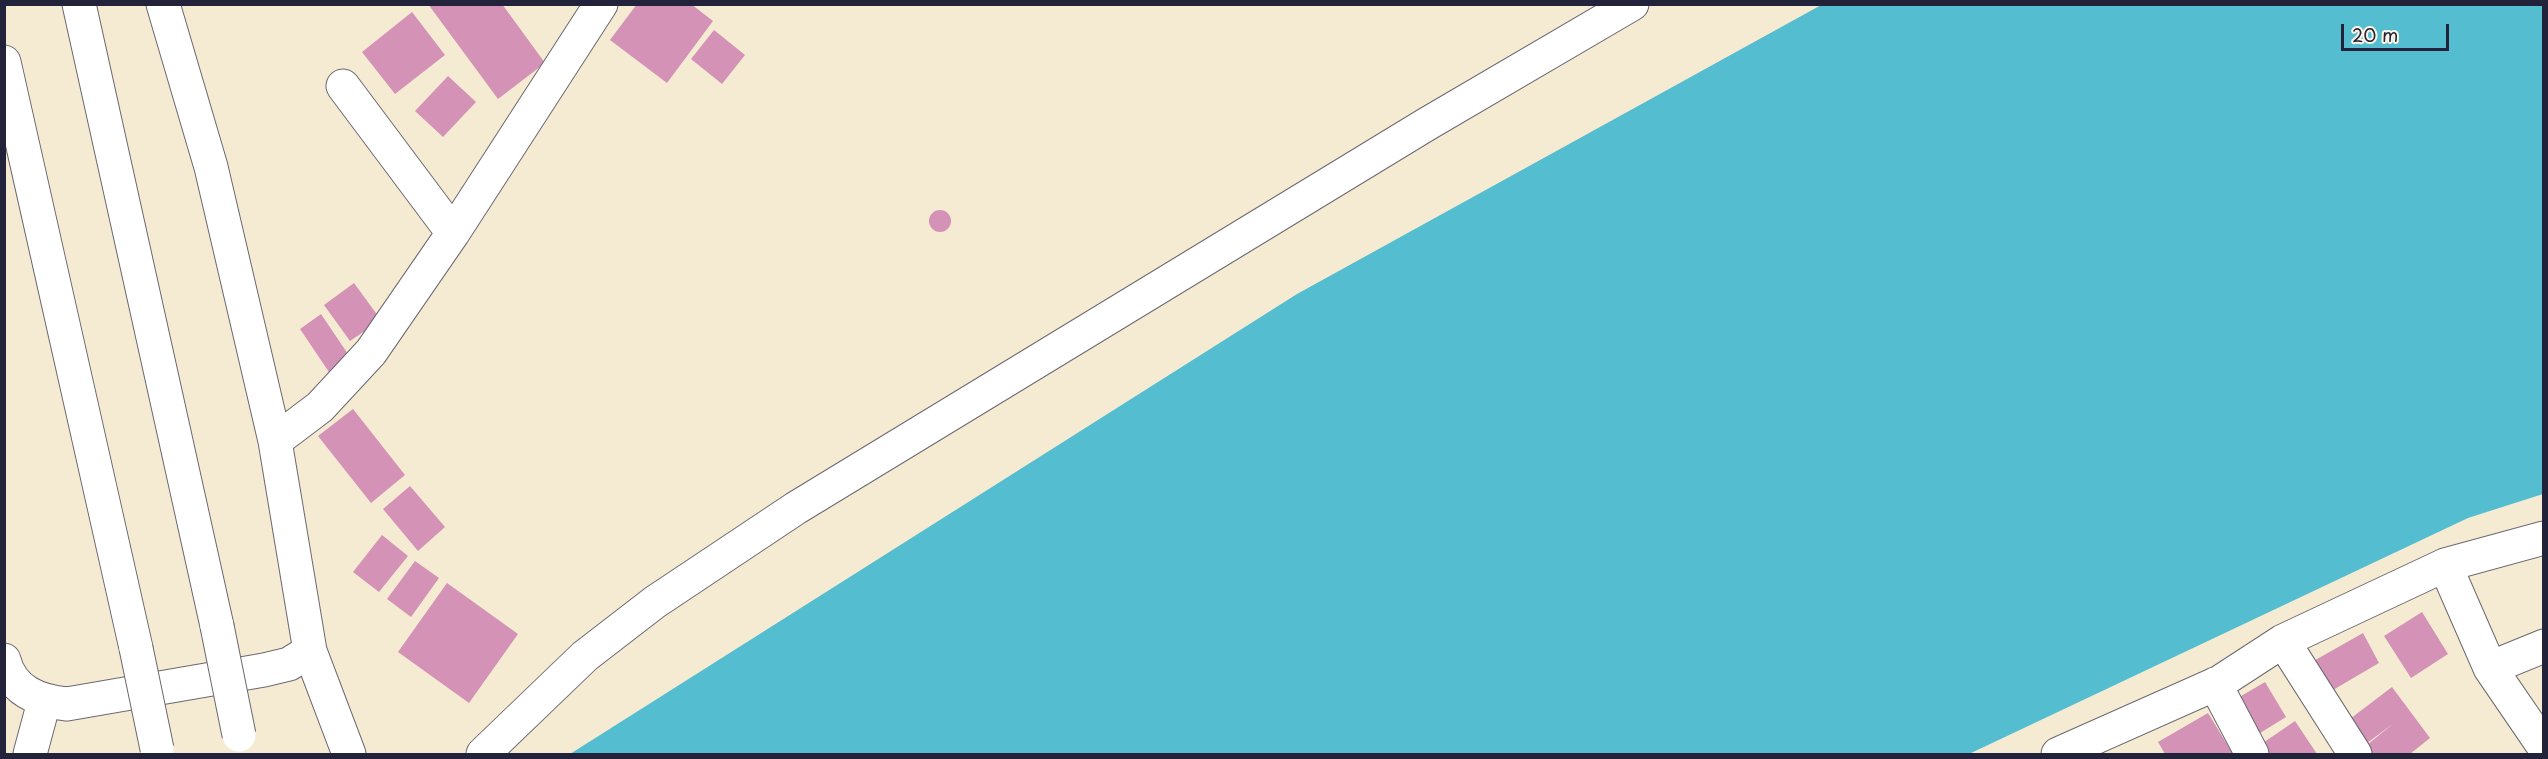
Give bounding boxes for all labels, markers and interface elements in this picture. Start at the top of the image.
scale bar [2344,12,2452,50]
text: 20 m [2352,21,2398,48]

